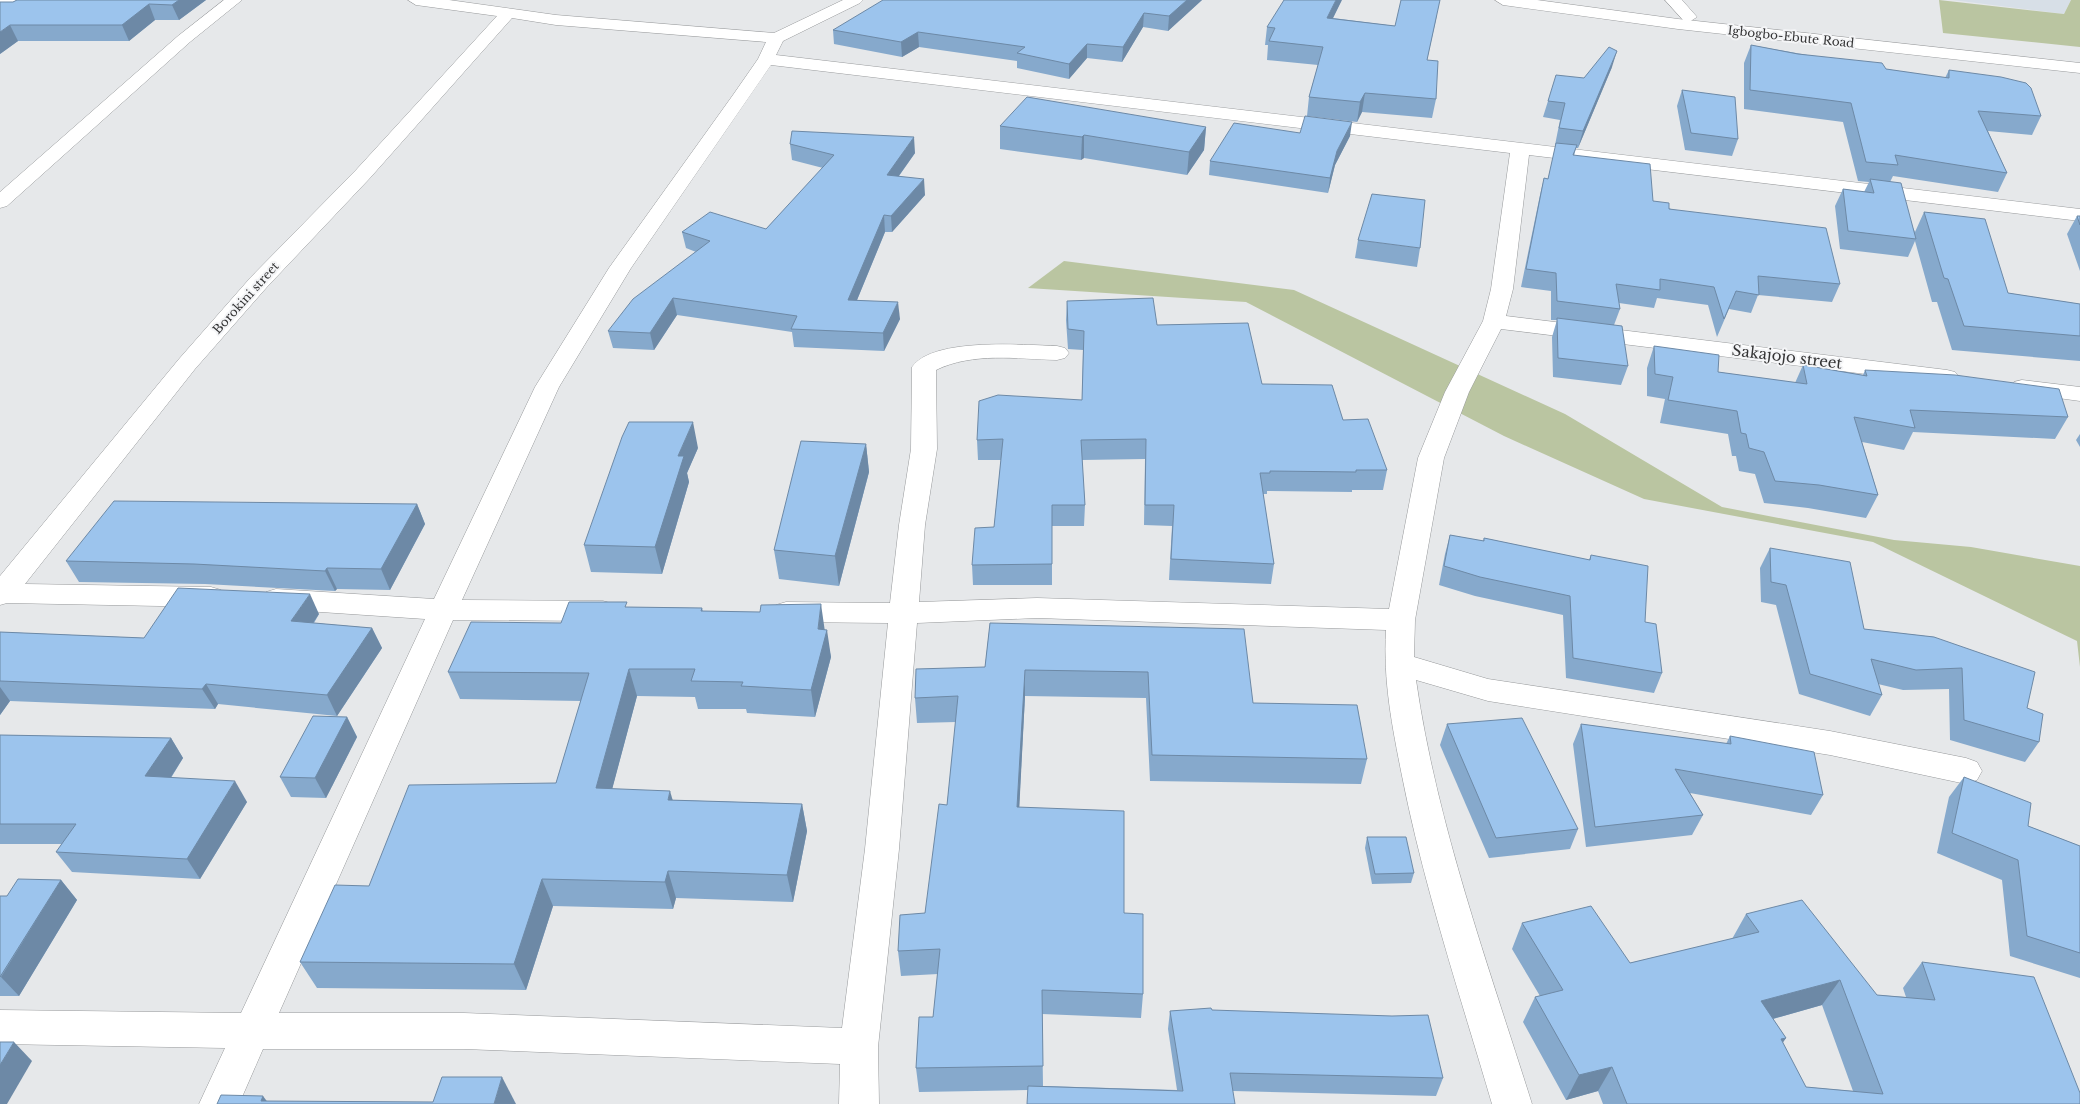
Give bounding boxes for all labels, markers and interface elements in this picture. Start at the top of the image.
street label: Igbogbo-Ebute Road [1727,22,1855,51]
street label: Borokini street [209,258,282,337]
street label: Sakajojo street [1731,340,1844,373]

